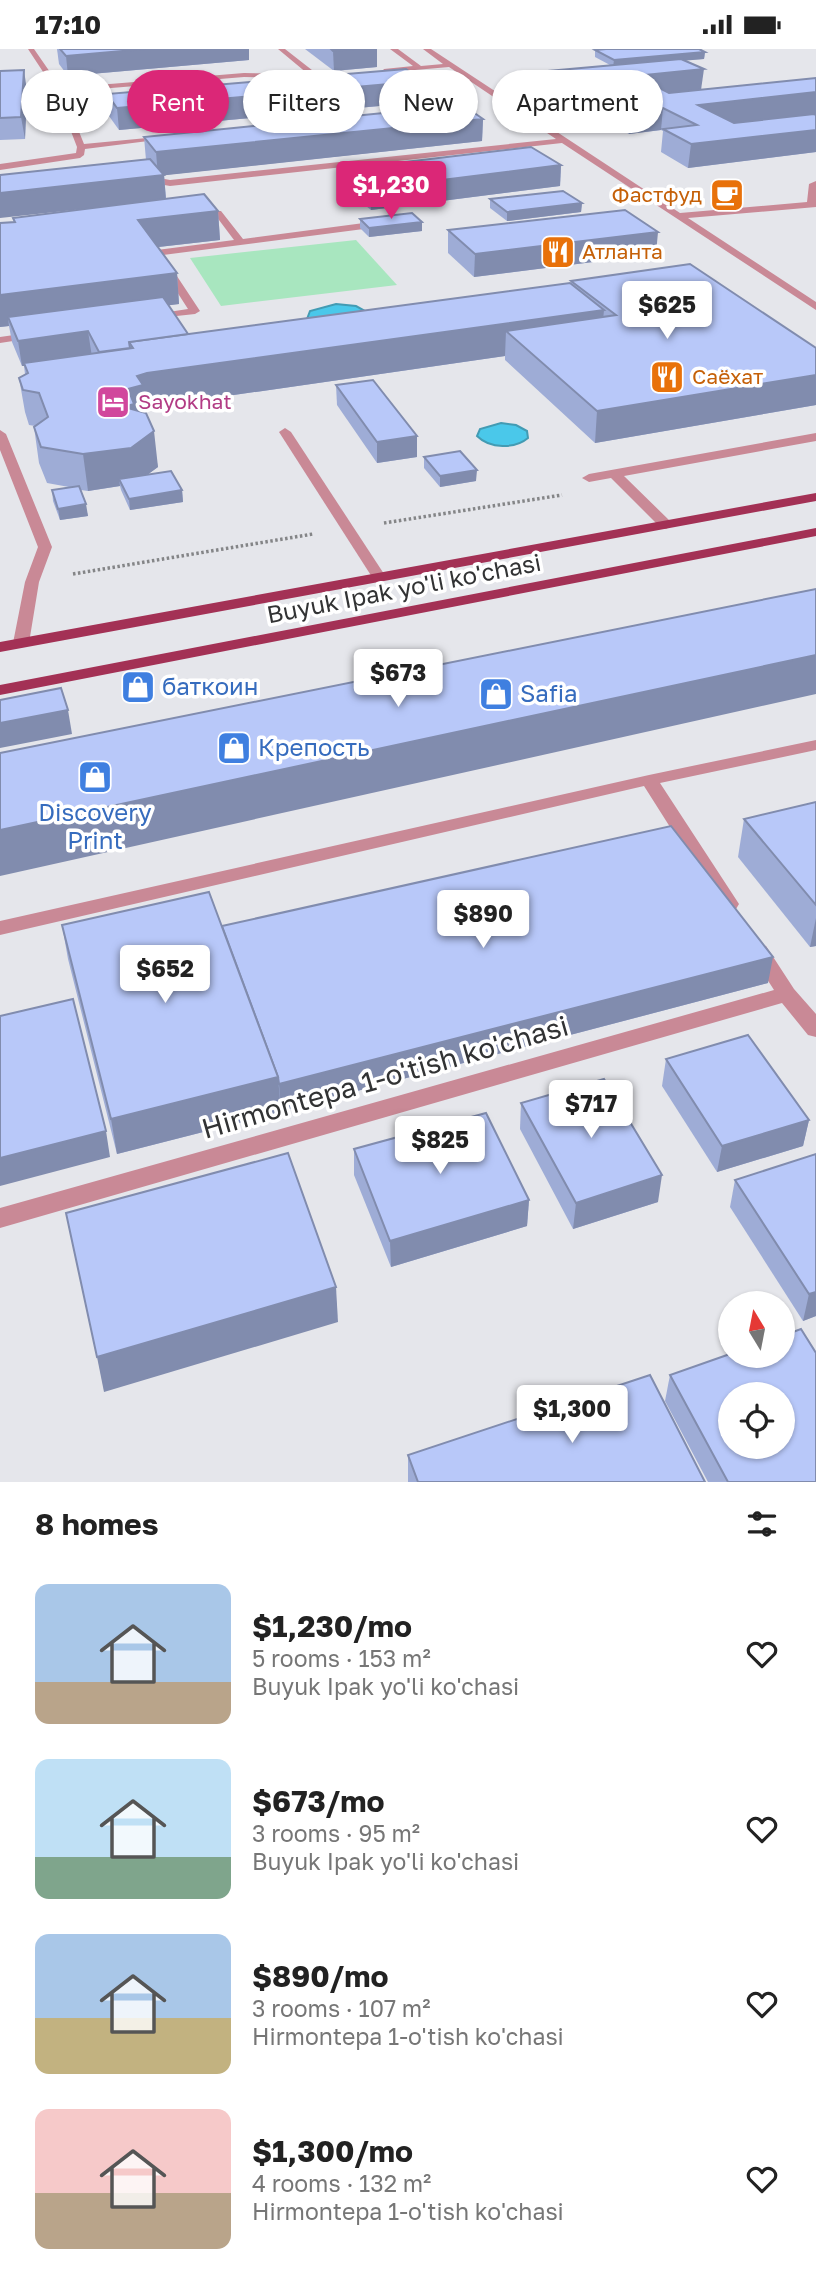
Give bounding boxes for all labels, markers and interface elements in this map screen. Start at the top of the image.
text: 17:10 [35,9,101,40]
chip: Buy [21,70,113,133]
chip: Rent [127,70,229,133]
chip: Filters [243,70,365,133]
chip: New [379,70,478,133]
chip: Apartment [492,70,663,133]
pin: $1,230 [334,162,448,221]
text: $1,230 [352,170,430,198]
cafe icon: Фастфуд [708,176,746,214]
place label: Фастфуд [612,181,702,207]
restaurant icon: Атланта [539,233,577,271]
place label: Атланта [582,238,663,264]
pin: $625 [626,281,708,341]
text: $625 [638,290,696,318]
restaurant icon: Саёхат [648,358,686,396]
place label: Саёхат [692,363,763,389]
hotel icon: Sayokhat [94,383,132,421]
place label: Sayokhat [138,388,232,414]
street label: Buyuk Ipak yo'li ko'chasi [264,547,543,628]
pin: $673 [357,649,439,709]
text: $673 [370,658,426,686]
shop icon: баткоин [119,668,157,706]
place label: баткоин [162,671,258,700]
shop icon: Safia [477,675,515,713]
place label: Safia [520,678,578,707]
shop icon: Крепость [215,729,253,767]
place label: Крепость [258,732,370,761]
shop icon: Discovery Print [76,758,114,796]
place label: Discovery Print [38,797,152,854]
pin: $890 [442,891,524,950]
text: $890 [453,899,513,927]
pin: $652 [124,946,206,1005]
text: $652 [136,954,194,982]
street label: Hirmontepa 1-o'tish ko'chasi [198,1008,572,1145]
pin: $717 [550,1081,632,1140]
text: $717 [565,1089,617,1117]
pin: $825 [399,1117,481,1176]
text: $825 [411,1125,469,1153]
north arrow [718,1291,794,1369]
map controls [718,1291,795,1459]
button: locate [718,1382,795,1459]
pin: $1,300 [515,1385,629,1445]
text: $1,300 [533,1394,611,1422]
icon: filters [743,1505,781,1543]
text: 8 homes [35,1506,159,1542]
text: $1,230/mo [252,1608,412,1644]
icon: home [91,1612,175,1696]
icon: heart [743,1635,781,1673]
text: 5 rooms · 153 m² [252,1644,431,1672]
text: Buyuk Ipak yo'li ko'chasi [252,1672,519,1700]
text: $673/mo [252,1783,384,1819]
icon: home [91,1787,175,1871]
icon: heart [743,1810,781,1848]
text: 3 rooms · 95 m² [252,1819,420,1847]
text: Buyuk Ipak yo'li ko'chasi [252,1847,519,1875]
text: $890/mo [252,1958,389,1994]
icon: home [91,1962,175,2046]
icon: heart [743,1985,781,2023]
text: 3 rooms · 107 m² [252,1994,430,2022]
text: Hirmontepa 1-o'tish ko'chasi [252,2022,564,2050]
text: $1,300/mo [252,2133,413,2169]
icon: home [91,2137,175,2221]
icon: heart [743,2160,781,2198]
text: 4 rooms · 132 m² [252,2169,431,2197]
text: Hirmontepa 1-o'tish ko'chasi [252,2197,564,2225]

